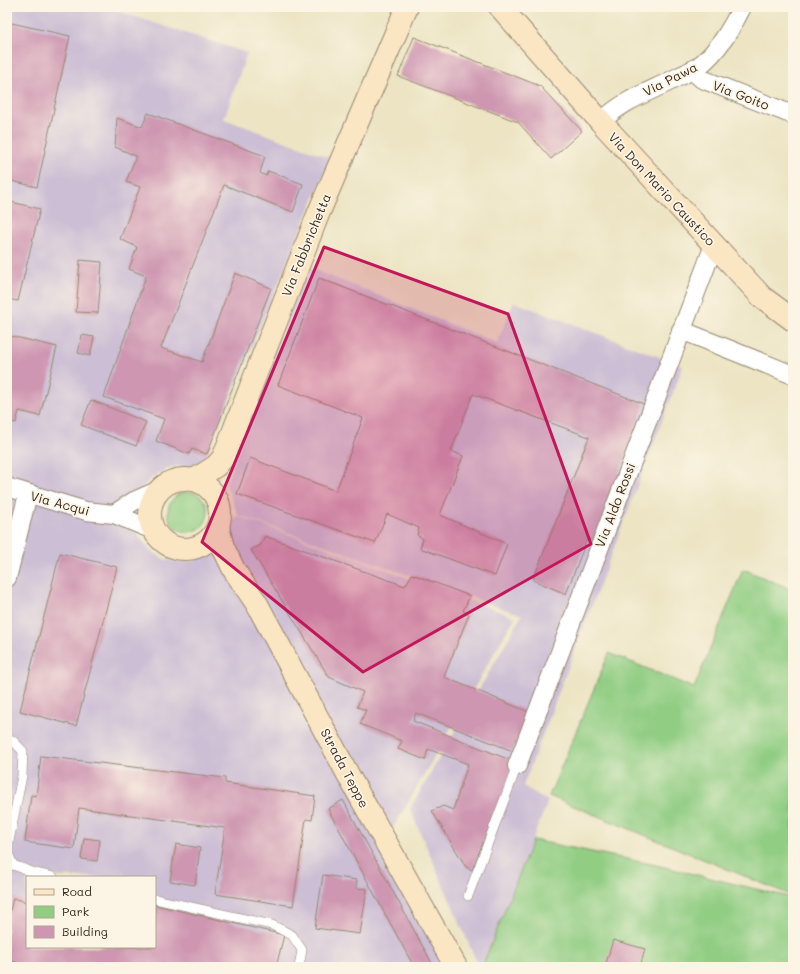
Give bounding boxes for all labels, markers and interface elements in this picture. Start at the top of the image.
street label: Via Pawa [640,58,700,99]
street label: Via Goito [710,76,772,113]
street label: Via Don Mario Caustico [605,128,720,249]
street label: Via Fabbrichetta [277,191,334,299]
street label: Via Aldo Rossi [591,460,639,550]
street label: Via Acqui [29,486,92,519]
street label: Strada Teppe [317,725,373,810]
legend [26,876,156,948]
text: Road [62,883,92,899]
text: Park [62,903,89,919]
text: Building [62,923,108,939]

